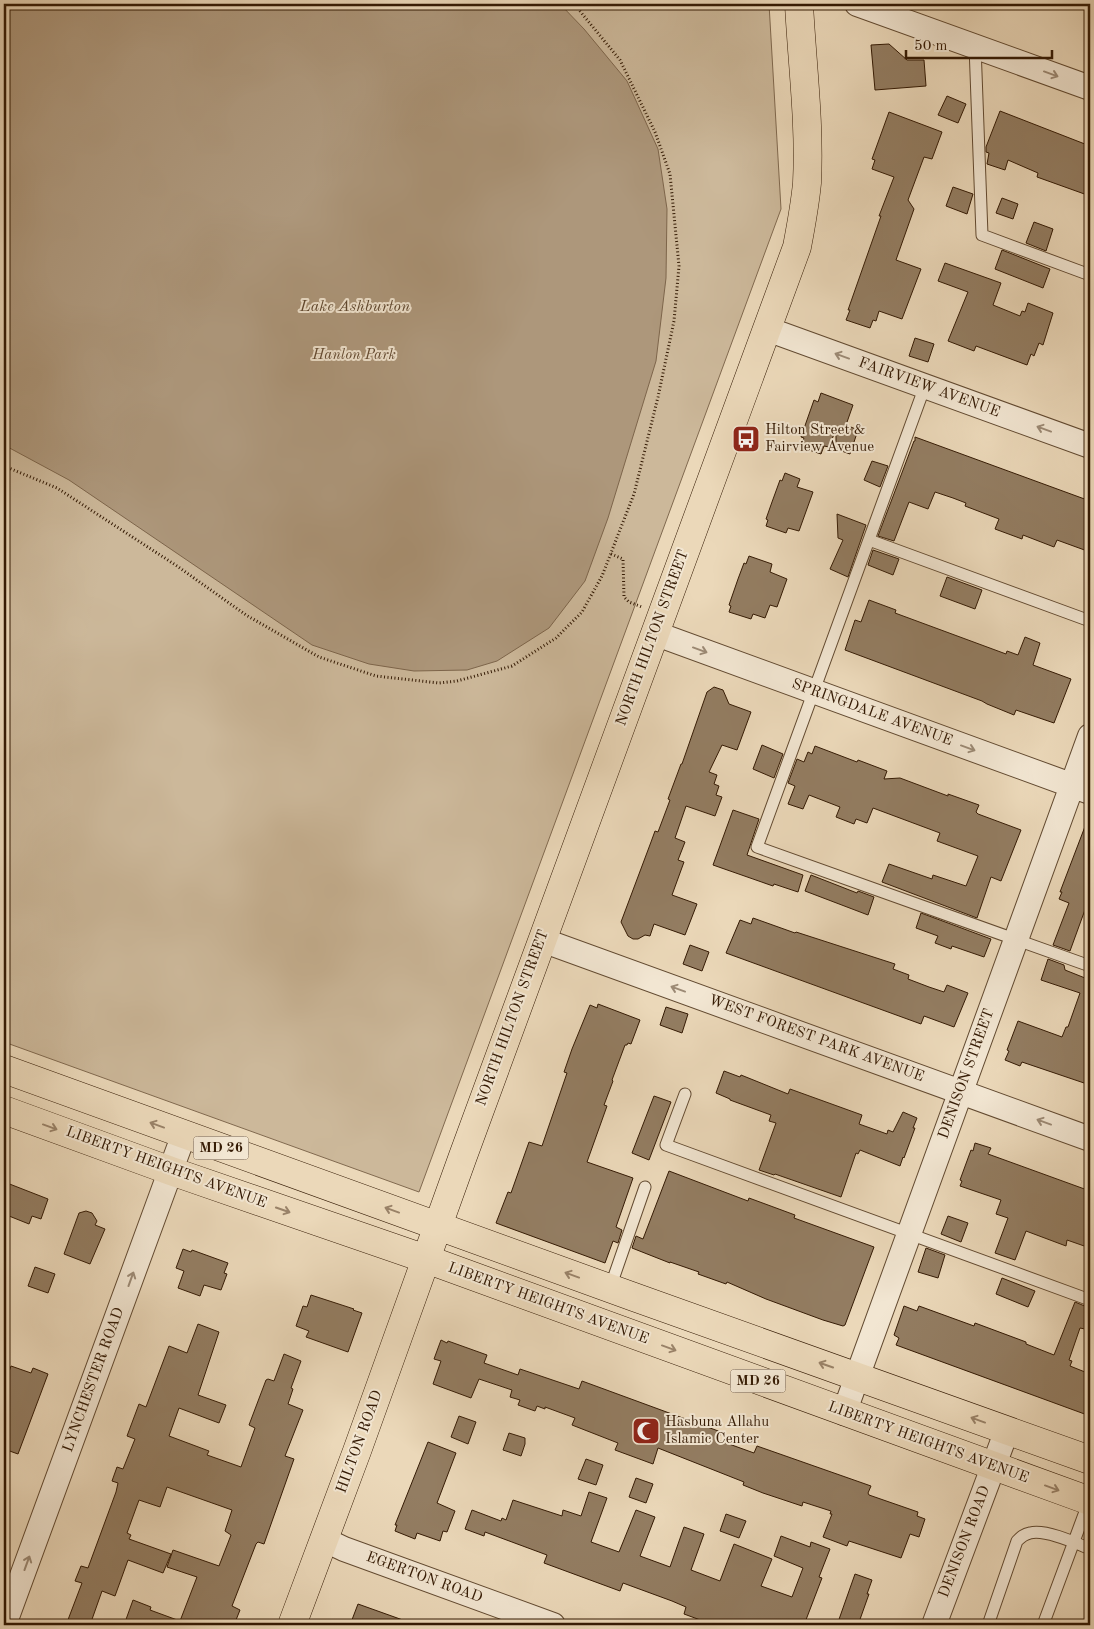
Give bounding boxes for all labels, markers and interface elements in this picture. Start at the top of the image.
scale bar [906,28,1053,60]
text: 50 m [914,39,948,54]
one-way arrow [1043,70,1058,79]
water label: Lake Ashburton [299,299,410,315]
park label: Hanlon Park [311,348,396,363]
one-way arrow [835,351,851,360]
street label: FAIRVIEW AVENUE [856,355,1002,421]
place label: Hilton Street & Fairview Avenue [765,423,874,455]
bus stop icon: Hilton Street & Fairview Avenue [731,424,761,454]
one-way arrow [1037,424,1053,434]
street label: NORTH HILTON STREET [614,548,692,728]
one-way arrow [692,646,707,655]
street label: SPRINGDALE AVENUE [790,677,954,749]
one-way arrow [960,744,975,753]
street label: NORTH HILTON STREET [474,928,552,1108]
one-way arrow [671,984,686,993]
street label: WEST FOREST PARK AVENUE [706,993,926,1085]
street label: DENISON STREET [936,1007,998,1141]
one-way arrow [1037,1117,1053,1126]
one-way arrow [150,1120,165,1129]
one-way arrow [41,1123,57,1132]
street label: LIBERTY HEIGHTS AVENUE [64,1125,268,1211]
road number: MD 26 [194,1136,248,1160]
one-way arrow [275,1205,291,1215]
one-way arrow [385,1205,400,1214]
street label: LIBERTY HEIGHTS AVENUE [446,1261,650,1347]
one-way arrow [565,1270,580,1279]
one-way arrow [127,1272,136,1287]
street label: LYNCHESTER ROAD [61,1306,127,1454]
one-way arrow [661,1344,676,1354]
one-way arrow [818,1360,834,1369]
road number: MD 26 [730,1370,786,1392]
street label: HILTON ROAD [334,1389,386,1495]
street label: LIBERTY HEIGHTS AVENUE [826,1400,1030,1486]
place label: Hasbuna Allahu Islamic Center [665,1415,769,1447]
one-way arrow [971,1415,987,1424]
mosque icon: Hasbuna Allahu Islamic Center [631,1416,661,1446]
street label: DENISON ROAD [937,1484,993,1600]
one-way arrow [1044,1484,1059,1493]
street label: EGERTON ROAD [364,1550,484,1606]
one-way arrow [23,1556,32,1571]

